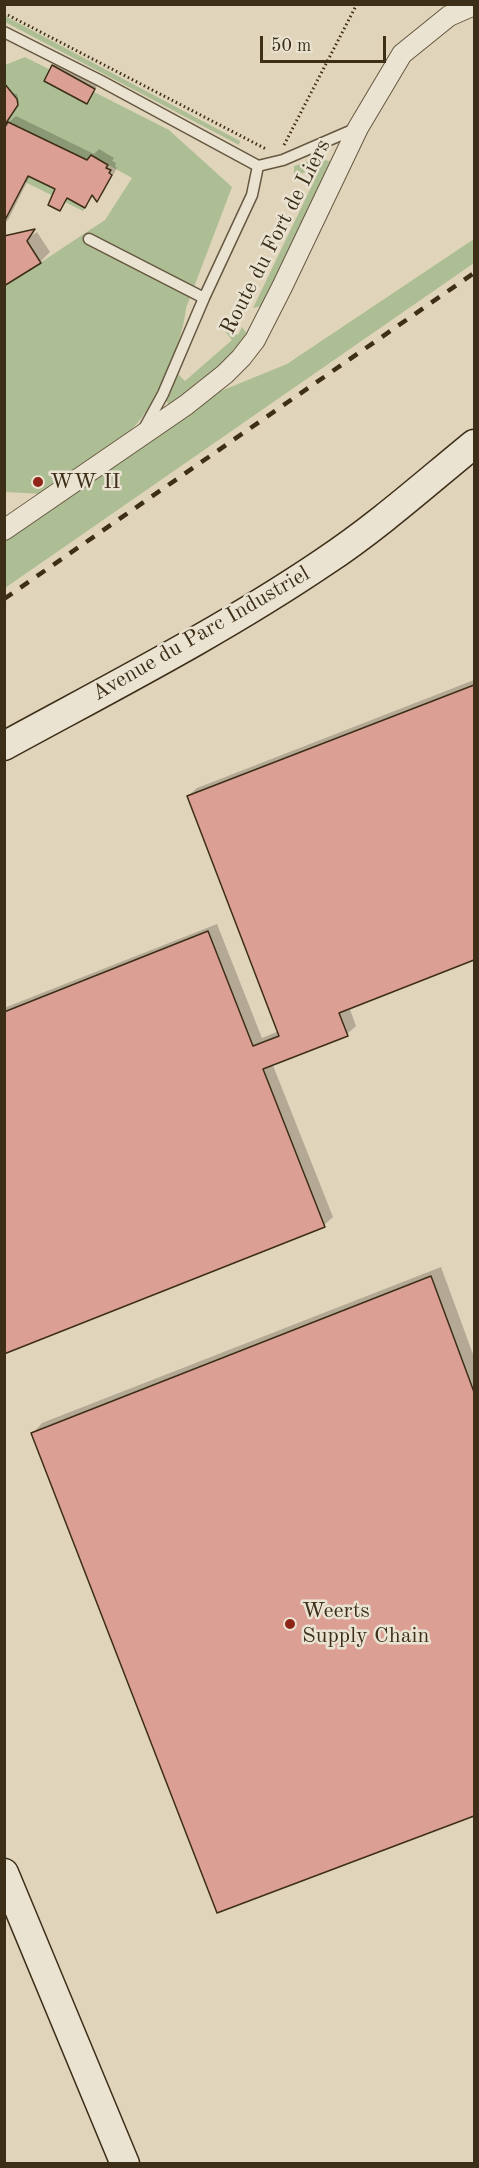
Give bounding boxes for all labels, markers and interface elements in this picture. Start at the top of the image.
scale bar [263,24,389,62]
text: 50 m [271,37,311,55]
street label: Route du Fort de Liers [215,135,337,339]
place label: WW II [50,469,120,495]
marker: WW II [31,475,45,489]
street label: Avenue du Parc Industriel [87,561,315,707]
place label: Weerts Supply Chain [302,1598,429,1650]
marker: Weerts Supply Chain [283,1617,297,1631]

